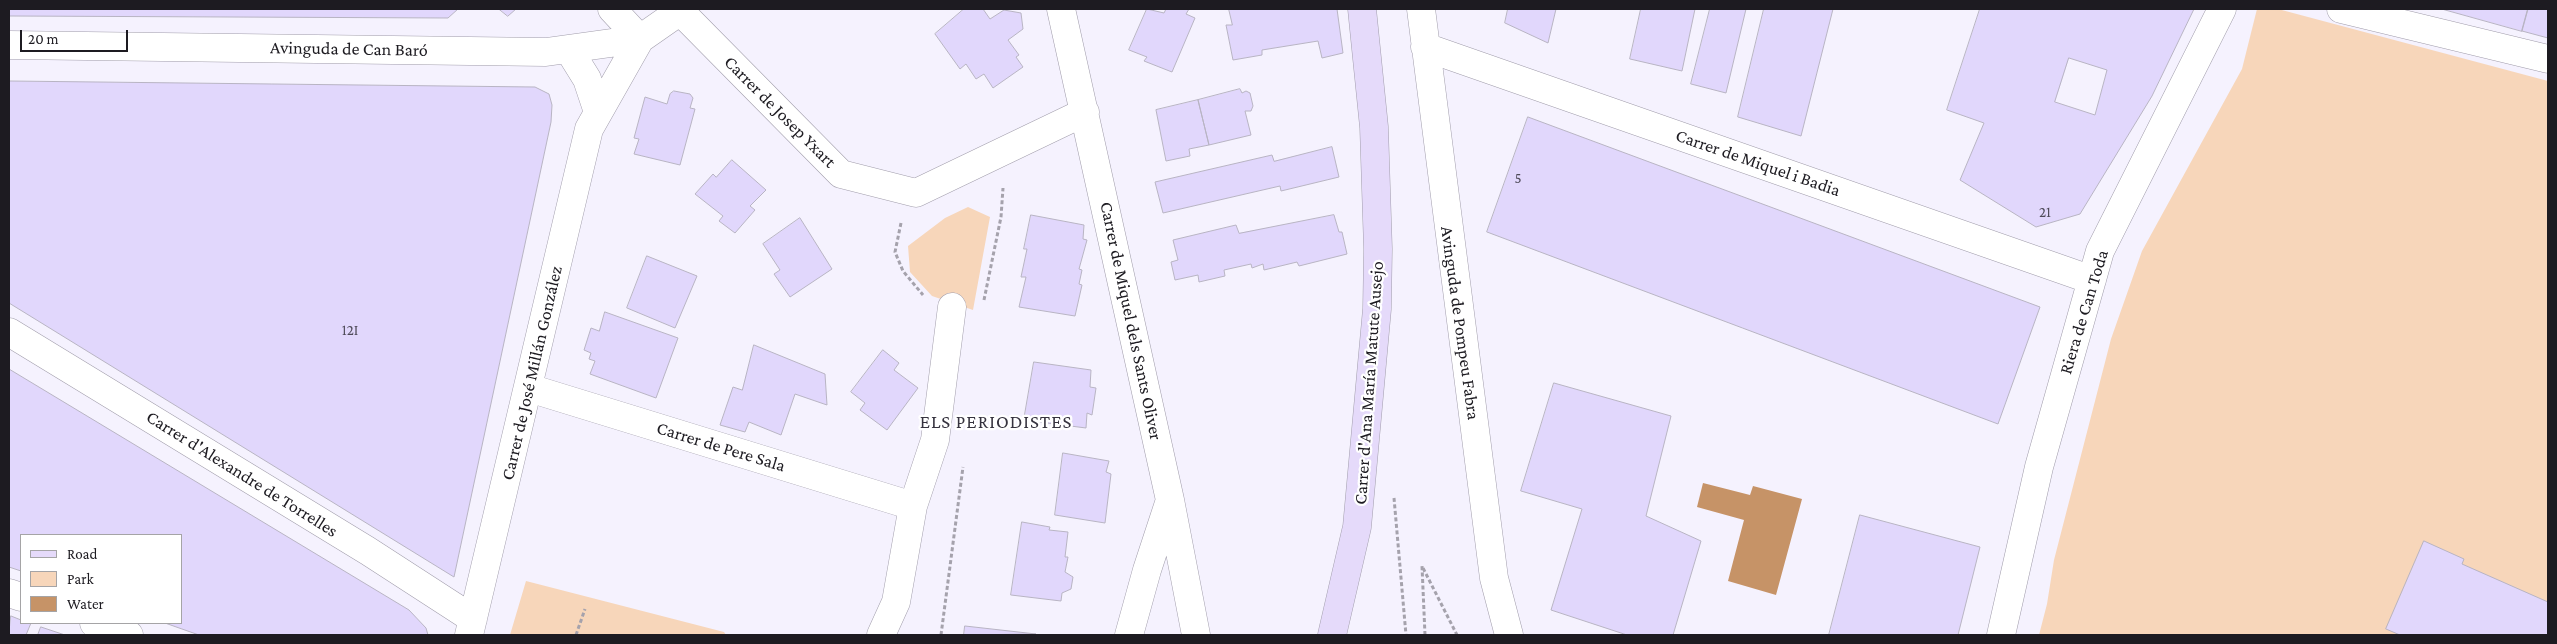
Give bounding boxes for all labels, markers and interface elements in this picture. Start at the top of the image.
scale bar [22,20,130,52]
text: 20 m [28,31,59,47]
street label: Avinguda de Can Baró [270,37,428,61]
street label: Carrer de Josep Yxart [720,52,840,172]
street label: Carrer de Miquel i Badia [1673,125,1843,201]
house number: 5 [1514,169,1522,187]
street label: Carrer de Miquel dels Sants Oliver [1095,200,1167,442]
house number: 21 [2039,203,2051,221]
street label: Avinguda de Pompeu Fabra [1436,225,1484,421]
street label: Riera de Can Toda [2055,247,2113,377]
street label: Carrer d'Ana María Matute Ausejo [1350,261,1388,505]
street label: Carrer de José Millán González [497,264,567,482]
house number: 12I [342,321,358,339]
street label: Carrer d'Alexandre de Torrelles [142,406,342,542]
district label: ELS PERIODISTES [918,411,1074,433]
street label: Carrer de Pere Sala [654,417,788,477]
legend [20,534,182,624]
text: Road [67,546,97,562]
text: Park [67,571,94,587]
text: Water [67,596,104,612]

